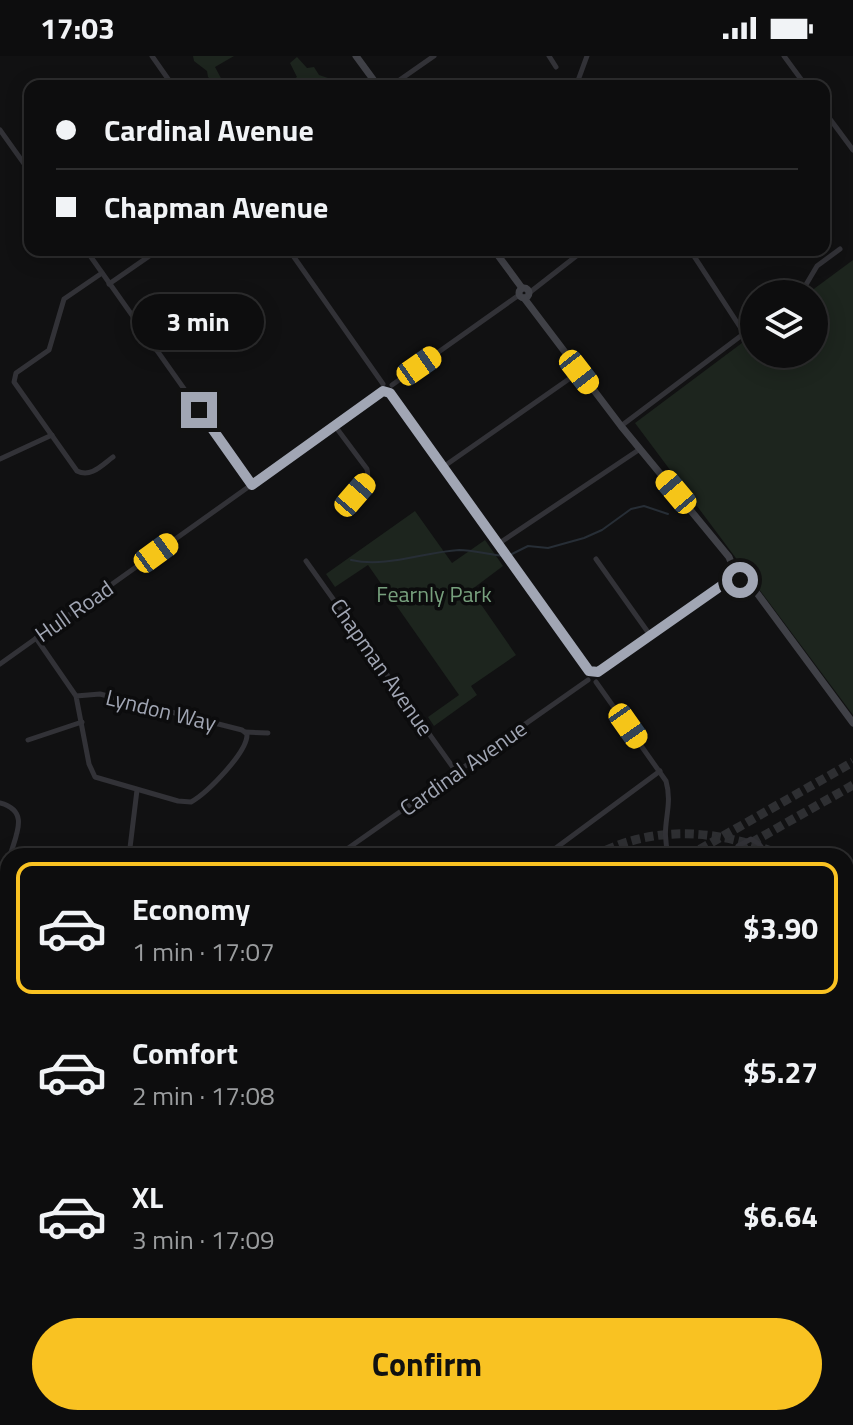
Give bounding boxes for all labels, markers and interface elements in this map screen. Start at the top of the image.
text: 17:03 [40,5,115,51]
text: Cardinal Avenue [104,107,314,153]
text: Chapman Avenue [104,184,328,230]
map controls [740,280,828,368]
button: layers [740,280,828,368]
callout: 3 min [133,294,265,350]
text: 3 min [166,302,230,341]
car [392,342,446,390]
car [555,346,603,398]
route end [181,392,217,428]
car [651,466,701,518]
car [330,469,380,521]
car [130,529,182,577]
route start [722,562,758,598]
street label: Hull Road [28,572,120,650]
park label: Fearnly Park [376,577,492,611]
street label: Chapman Avenue [322,591,442,743]
street label: Lyndon Way [102,680,220,740]
car [604,699,652,753]
street label: Cardinal Avenue [392,712,534,824]
text: Economy [132,886,250,932]
icon: car [36,892,108,964]
text: $3.90 [743,905,818,951]
text: 1 min · 17:07 [132,932,275,971]
text: Comfort [132,1030,238,1076]
icon: car [36,1036,108,1108]
text: $5.27 [743,1049,818,1095]
text: 2 min · 17:08 [132,1076,275,1115]
text: XL [132,1174,163,1220]
icon: car [36,1180,108,1252]
text: $6.64 [743,1193,818,1239]
text: 3 min · 17:09 [132,1220,275,1259]
button: Confirm [32,1318,822,1410]

